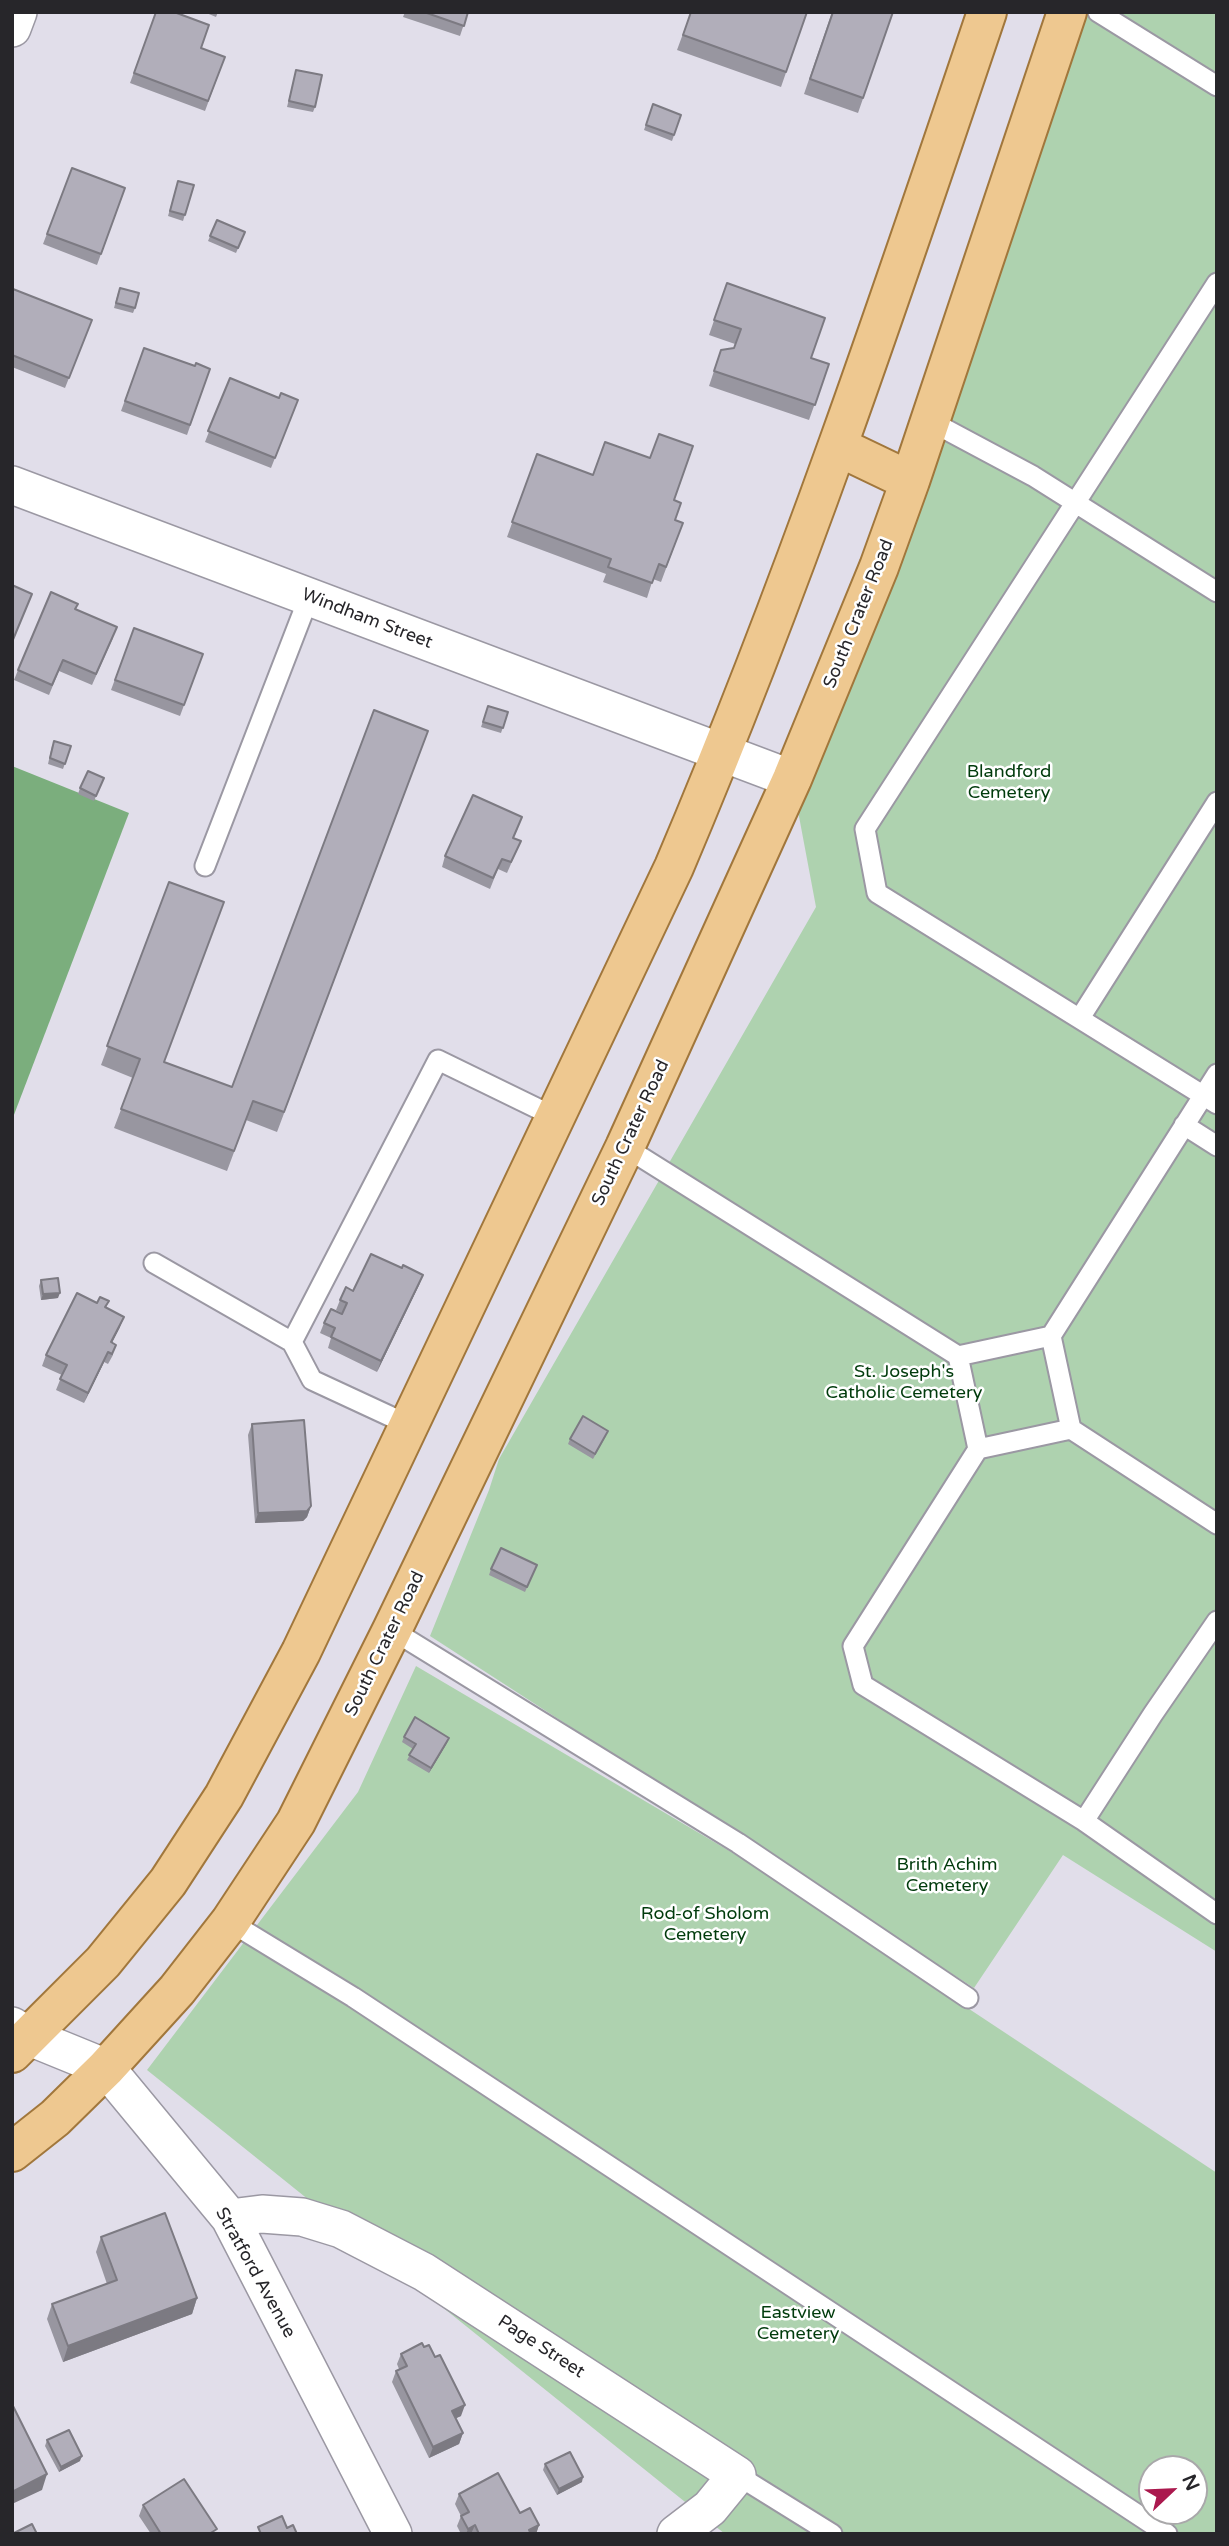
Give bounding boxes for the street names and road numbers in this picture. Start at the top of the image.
street label: South Crater Road [819,537,899,691]
street label: Windham Street [298,584,436,654]
street label: South Crater Road [588,1057,674,1209]
street label: South Crater Road [341,1568,429,1720]
street label: Stratford Avenue [210,2204,300,2342]
street label: Page Street [493,2311,589,2383]

